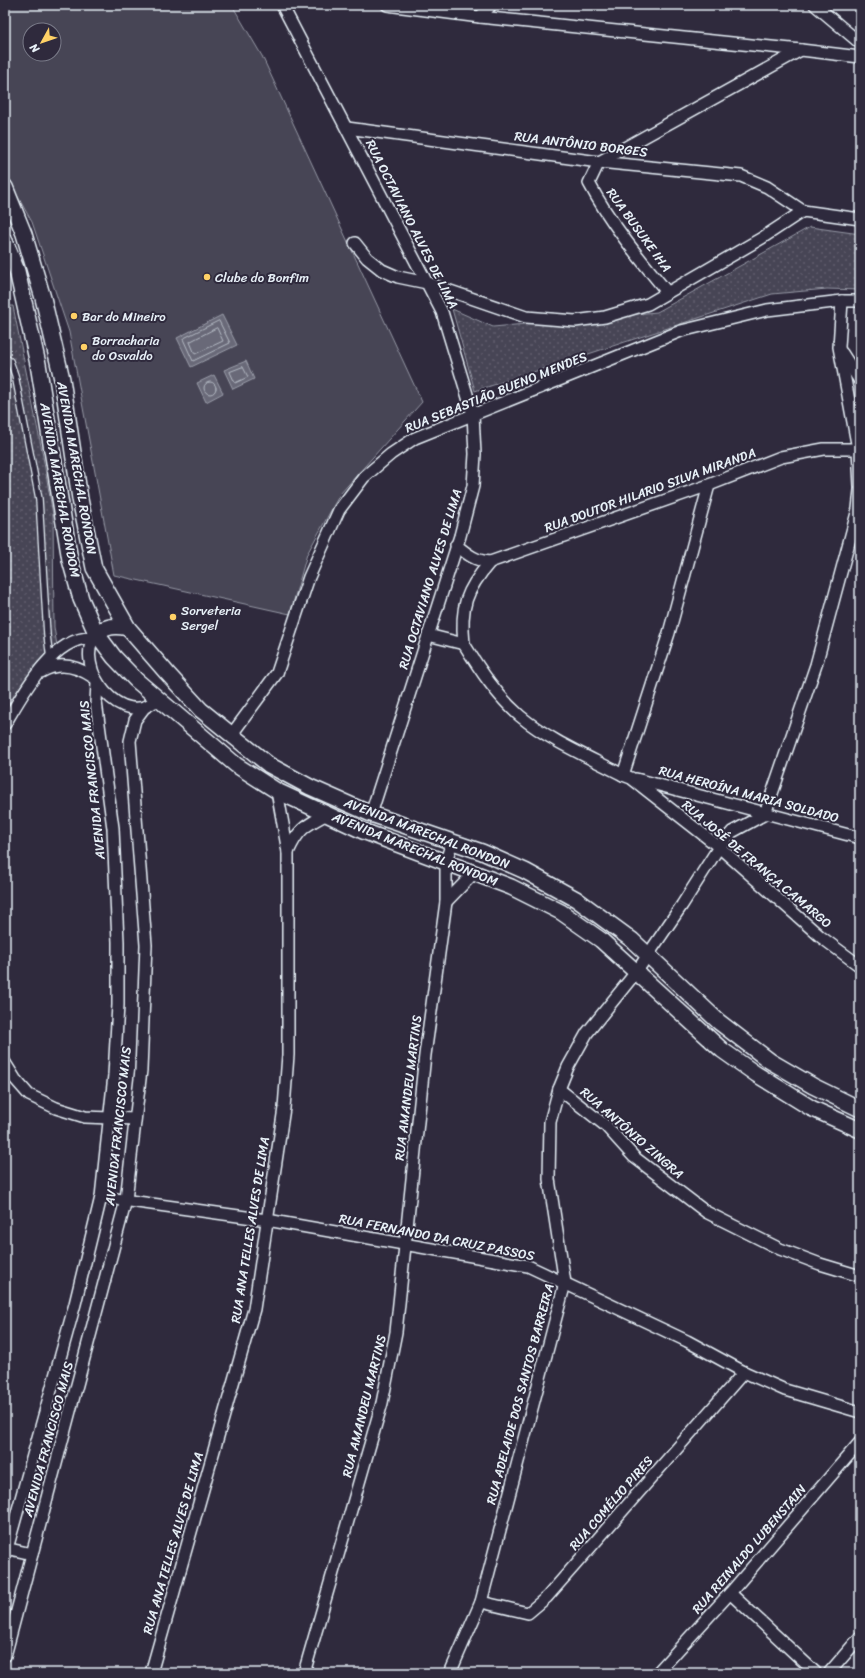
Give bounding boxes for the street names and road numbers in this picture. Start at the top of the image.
street label: RUA ANTÔNIO BORGES [513,124,649,164]
street label: RUA OCTAVIANO ALVES DE LIMA [359,135,465,313]
street label: RUA BUSUKE IHA [600,183,678,277]
street label: RUA SEBASTIÃO BUENO MENDES [401,345,591,439]
street label: AVENIDA MARECHAL RONDON [50,378,104,557]
street label: AVENIDA MARECHAL RONDOM [33,400,87,580]
street label: RUA DOUTOR HILARIO SILVA MIRANDA [541,441,759,539]
street label: RUA OCTAVIANO ALVES DE LIMA [392,486,468,672]
street label: AVENIDA FRANCISCO MAIS [72,699,112,862]
street label: RUA HEROÍNA MARIA SOLDADO [656,759,842,829]
street label: AVENIDA MARECHAL RONDON [340,790,513,875]
street label: RUA JOSÉ DE FRANÇA CAMARGO [677,794,837,934]
street label: AVENIDA MARECHAL RONDOM [328,805,502,893]
street label: RUA AMANDEU MARTINS [388,1014,428,1162]
street label: AVENIDA FRANCISCO MAIS [98,1045,138,1208]
street label: RUA ANTÔNIO ZINGRA [575,1081,689,1185]
street label: RUA ANA TELLES ALVES DE LIMA [224,1135,276,1325]
street label: RUA FERNANDO DA CRUZ PASSOS [337,1207,537,1267]
street label: RUA ADELAIDE DOS SANTOS BARREIRA [479,1281,561,1507]
street label: RUA AMANDEU MARTINS [335,1332,393,1480]
street label: AVENIDA FRANCISCO MAIS [16,1359,80,1520]
street label: RUA ANA TELLES ALVES DE LIMA [136,1449,210,1637]
street label: RUA COMÉLIO PIRES [563,1450,659,1556]
street label: RUA REINALDO LUBENSTAIN [686,1479,812,1619]

